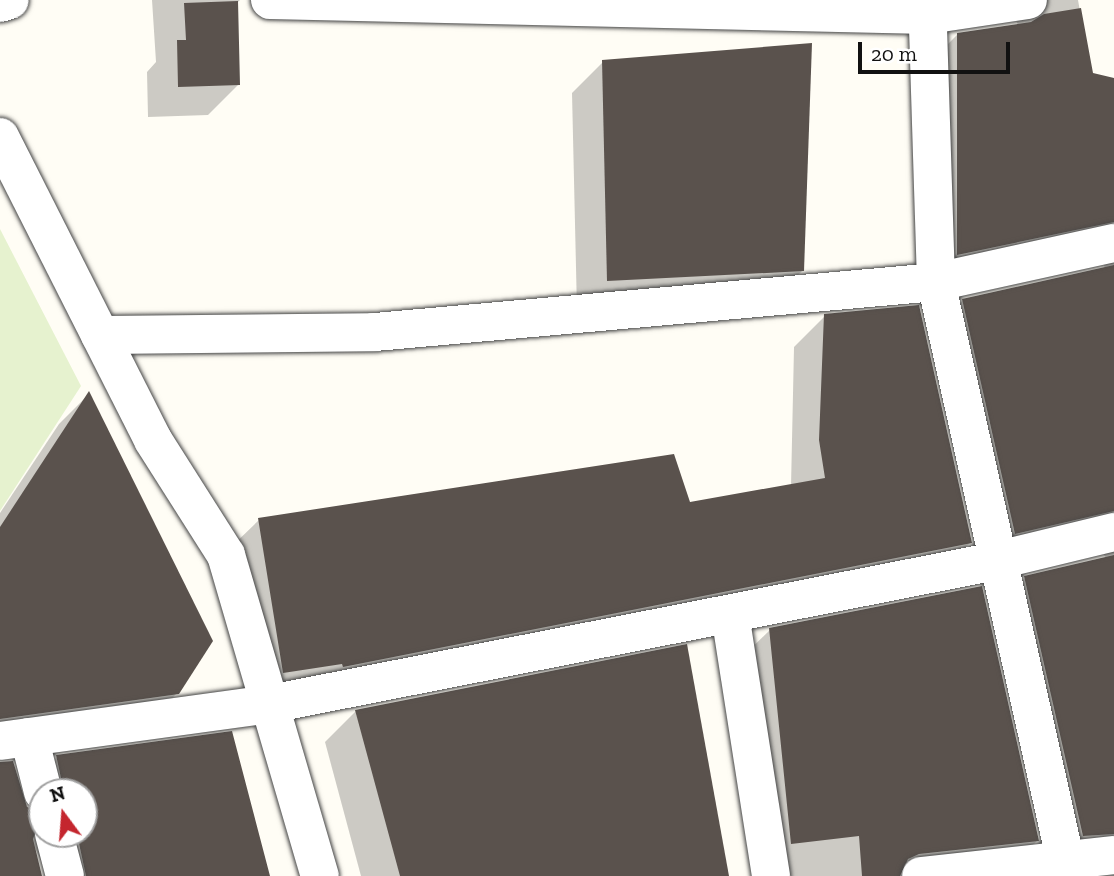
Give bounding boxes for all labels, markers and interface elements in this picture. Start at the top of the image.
scale bar [862,28,1014,72]
text: 20 m [871,41,917,66]
north arrow [28,778,98,848]
text: N [48,781,68,807]

